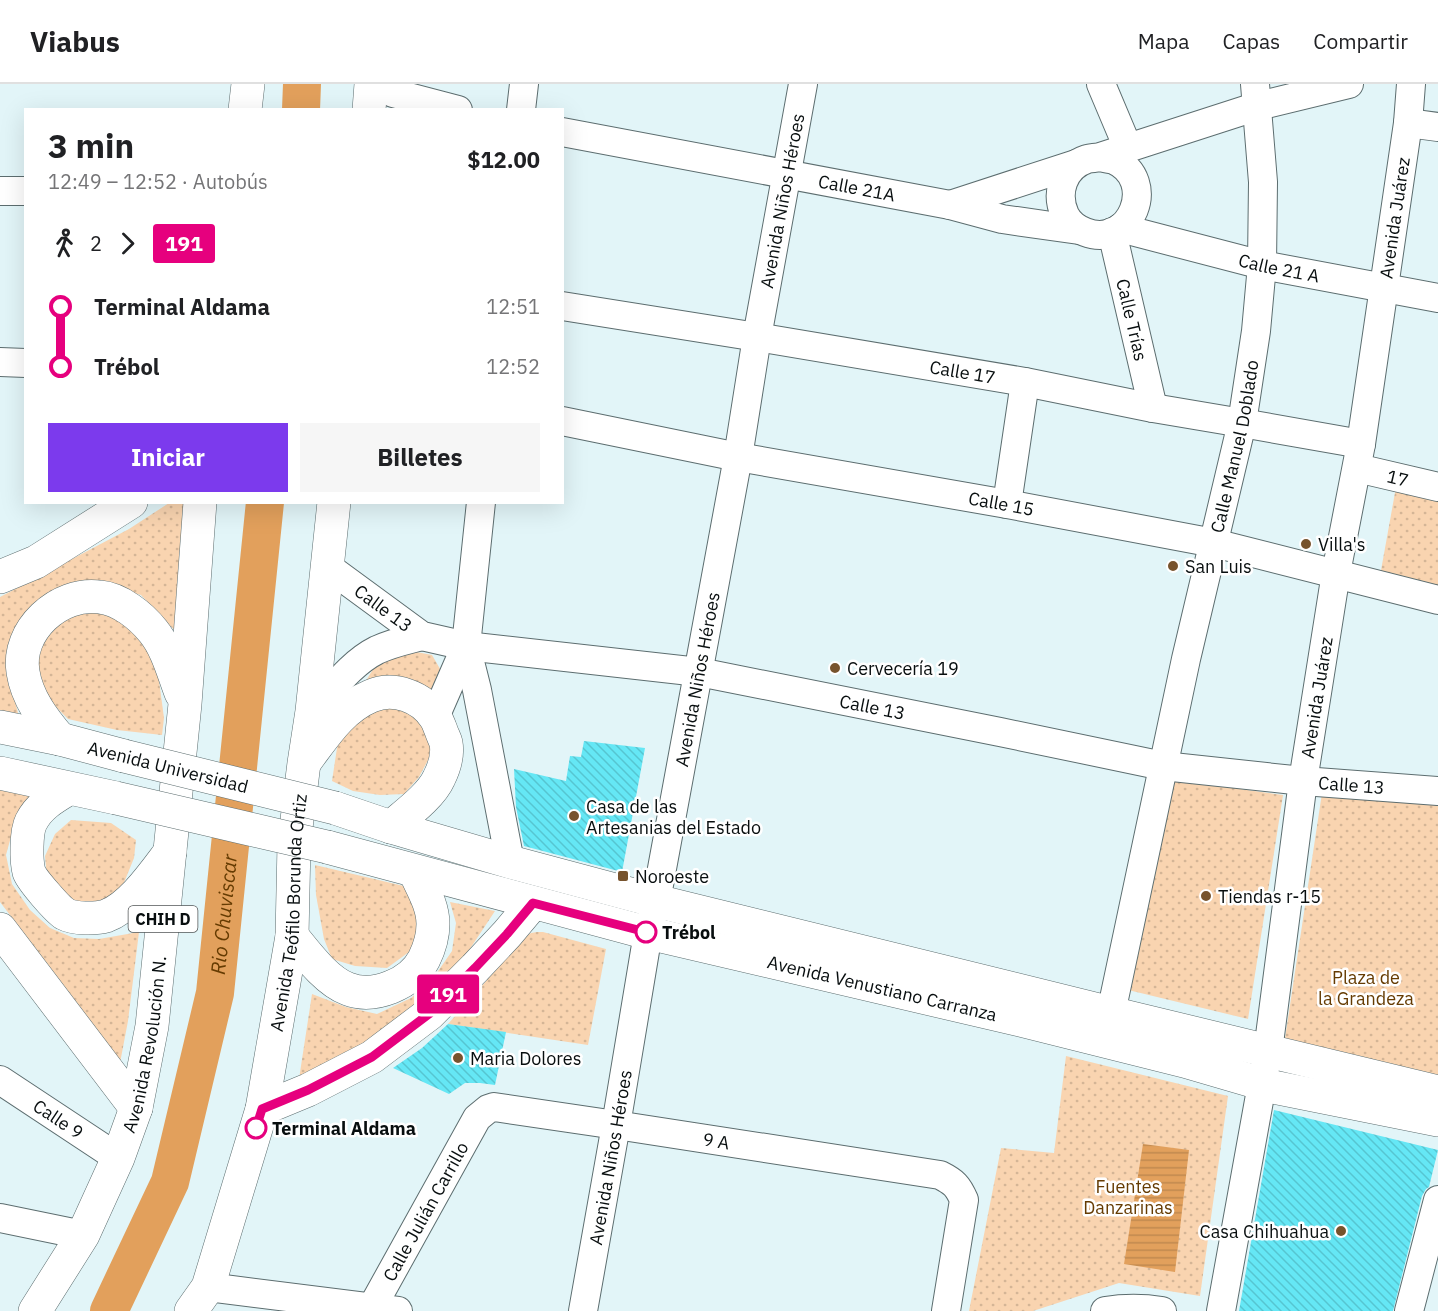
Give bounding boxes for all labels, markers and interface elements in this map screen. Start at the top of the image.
text: Viabus [30,23,120,60]
text: Mapa [1138,27,1189,55]
text: Capas [1222,27,1280,55]
text: Compartir [1313,27,1408,55]
street label: Avenida Niños Héroes [755,111,809,290]
text: 3 min [48,124,134,167]
text: $12.00 [467,145,540,174]
street label: Avenida Juárez [1374,156,1414,280]
text: 12:49 – 12:52 · Autobús [48,168,268,195]
street label: Calle 21A [816,169,898,206]
icon: walk [48,227,81,260]
icon: forward [111,227,144,260]
text: 191 [165,229,203,257]
text: 2 [90,230,102,257]
street label: Calle 21 A [1236,248,1322,287]
street label: Calle Trías [1112,276,1153,363]
text: Terminal Aldama [94,292,270,321]
text: 12:51 [486,293,540,320]
text: Trébol [94,352,159,381]
text: 12:52 [486,353,540,380]
street label: Calle 17 [928,355,997,388]
street label: Calle Manuel Doblado [1205,358,1263,535]
button: Iniciar [48,423,288,492]
button: Billetes [300,423,540,492]
street label: 17 [1385,464,1411,491]
street label: Calle 15 [967,486,1036,520]
place label: Villa's [1318,533,1366,556]
marker: Villa's [1299,537,1313,551]
place label: San Luis [1185,555,1252,578]
marker: San Luis [1166,559,1180,573]
street label: Calle 13 [350,579,417,637]
street label: Avenida Niños Héroes [670,590,724,769]
street label: Avenida Juárez [1295,635,1337,760]
place label: Cervecería 19 [847,657,959,680]
marker: Cervecería 19 [828,661,842,675]
street label: Calle 13 [838,689,907,724]
street label: Avenida Universidad [85,736,251,798]
street label: Calle 13 [1318,771,1385,799]
street label: Avenida Teófilo Borunda Ortiz [264,792,312,1033]
place label: Casa de las Artesanias del Estado [586,795,761,839]
marker: Casa de las Artesanias del Estado [567,809,581,823]
water label: Rio Chuviscar [203,852,243,976]
place label: Noroeste [635,865,709,888]
marker: Noroeste [616,869,630,883]
place label: Tiendas r-15 [1218,885,1321,908]
marker: Tiendas r-15 [1199,889,1213,903]
road number: CHIH D [128,906,198,932]
marker: Trébol [635,921,657,943]
place label: Trébol [662,921,716,944]
street label: Avenida Venustiano Carranza [765,950,1000,1026]
street label: Avenida Revolución N. [117,955,171,1136]
park label: Plaza de la Grandeza [1318,966,1414,1010]
line badge: 191 [414,974,482,1014]
text: 191 [429,980,467,1008]
place label: Maria Dolores [470,1047,582,1070]
marker: Maria Dolores [451,1051,465,1065]
street label: Avenida Niños Héroes [583,1068,637,1247]
street label: Calle 9 [29,1094,88,1143]
marker: Terminal Aldama [245,1117,267,1139]
place label: Terminal Aldama [272,1117,416,1140]
street label: 9 A [701,1127,732,1154]
street label: Calle Julián Carrillo [377,1138,473,1285]
park label: Fuentes Danzarinas [1083,1175,1173,1219]
place label: Casa Chihuahua [1200,1220,1329,1243]
marker: Casa Chihuahua [1334,1224,1348,1238]

